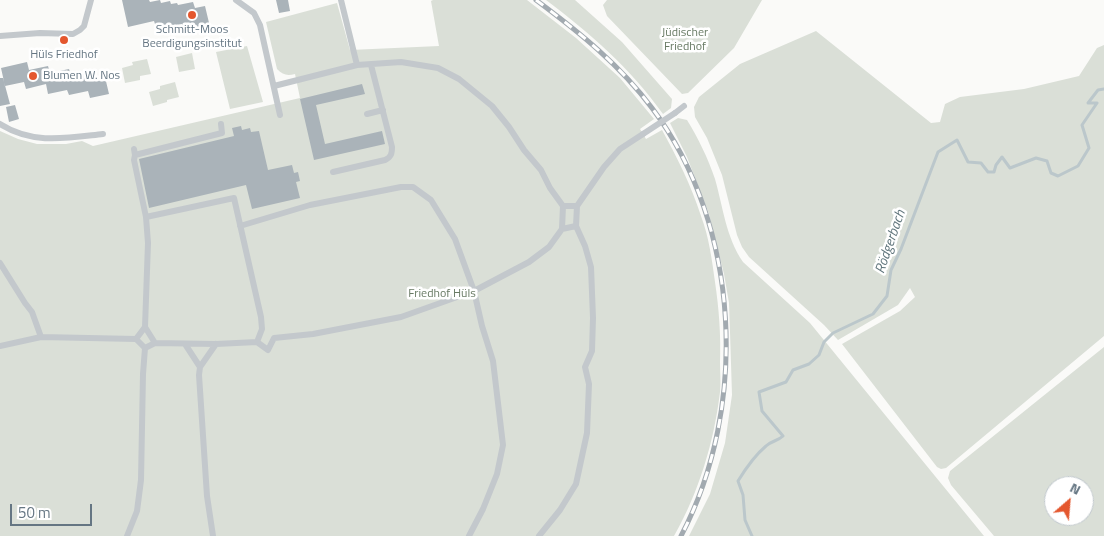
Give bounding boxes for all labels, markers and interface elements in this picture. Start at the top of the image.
marker: Schmitt-Moos Beerdigungsinstitut [186,9,198,21]
place label: Schmitt-Moos Beerdigungsinstitut [142,23,242,51]
park label: Jüdischer Friedhof [662,26,708,54]
marker: Hüls Friedhof [58,34,70,46]
place label: Hüls Friedhof [30,48,98,62]
place label: Blumen W. Nos [43,69,120,83]
marker: Blumen W. Nos [27,70,39,82]
water label: Rödgerbach [872,208,910,276]
park label: Friedhof Hüls [408,287,476,301]
north arrow [1044,476,1094,526]
text: N [1066,477,1085,500]
scale bar [12,494,95,526]
text: 50 m [18,501,51,524]

